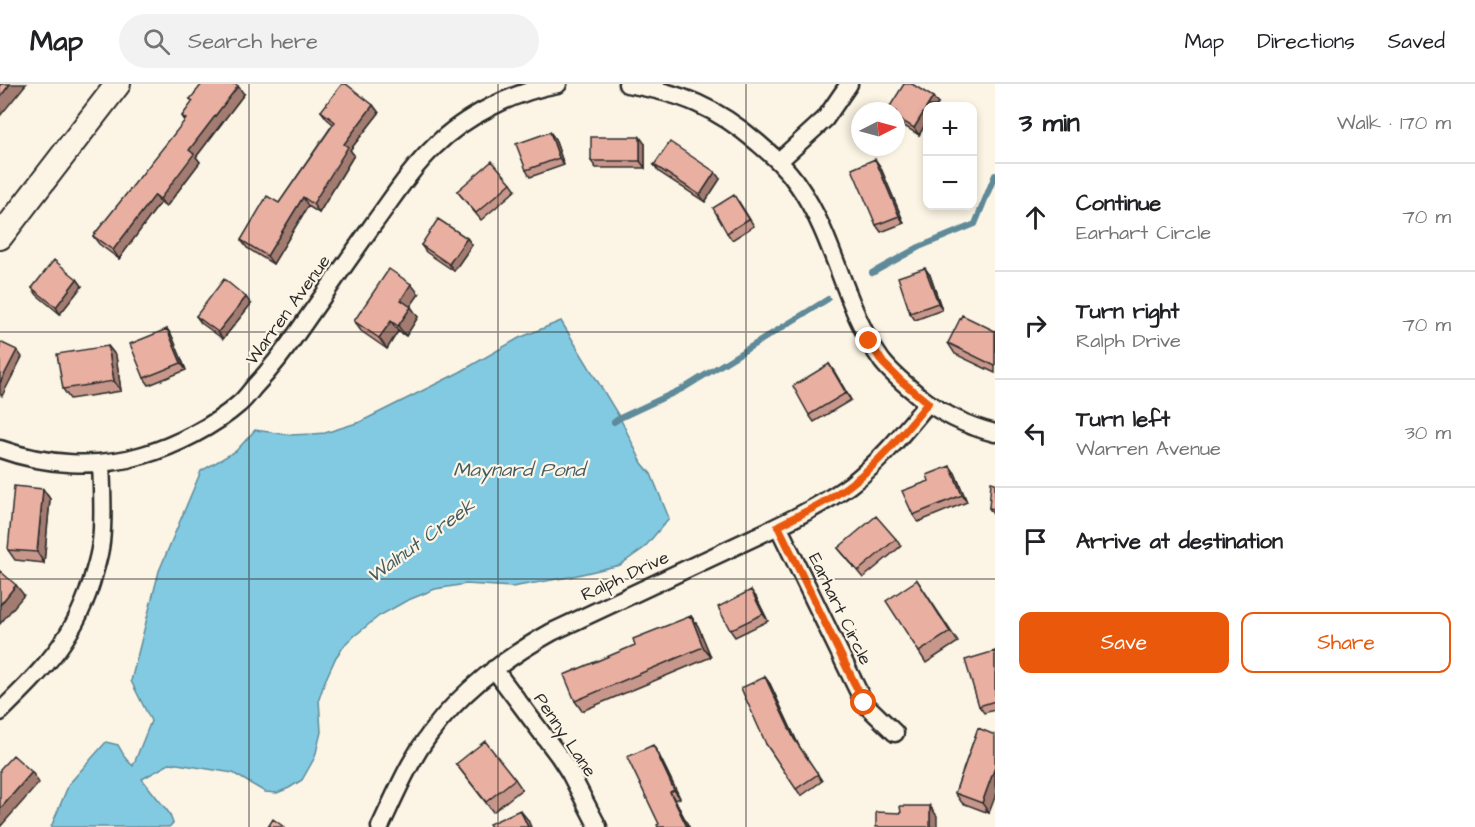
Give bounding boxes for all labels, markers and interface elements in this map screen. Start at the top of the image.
search box [119,14,539,68]
text: Map [30,22,83,61]
icon: search [140,25,173,58]
text: Search here [188,26,318,57]
text: Map [1184,27,1224,56]
text: Directions [1257,27,1355,56]
text: Saved [1388,27,1445,56]
north arrow [851,102,905,156]
map controls [923,102,977,210]
button: + [923,102,977,156]
text: 3 min [1019,105,1080,141]
text: Walk · 170 m [1337,109,1451,137]
button: − [923,156,977,210]
text: Continue [1076,188,1161,219]
icon: ahead [1019,201,1052,234]
text: 70 m [1403,203,1451,231]
text: Earhart Circle [1076,219,1211,247]
street label: Warren Avenue [240,250,337,370]
text: Turn right [1076,296,1179,327]
icon: right [1019,309,1052,342]
text: 70 m [1403,311,1451,339]
route end [855,327,881,353]
text: Ralph Drive [1076,327,1181,355]
text: Turn left [1076,404,1170,435]
icon: left [1019,417,1052,450]
text: 30 m [1405,419,1451,447]
text: Warren Avenue [1076,435,1221,463]
water label: Maynard Pond [453,456,588,485]
water label: Walnut Creek [361,492,481,590]
icon: arrive [1019,525,1052,558]
text: Arrive at destination [1076,526,1283,557]
street label: Ralph Drive [577,545,673,607]
street label: Earhart Circle [802,549,878,669]
button: Save [1019,612,1229,673]
button: Share [1241,612,1451,673]
street label: Penny Lane [527,688,603,783]
route start [850,689,876,715]

